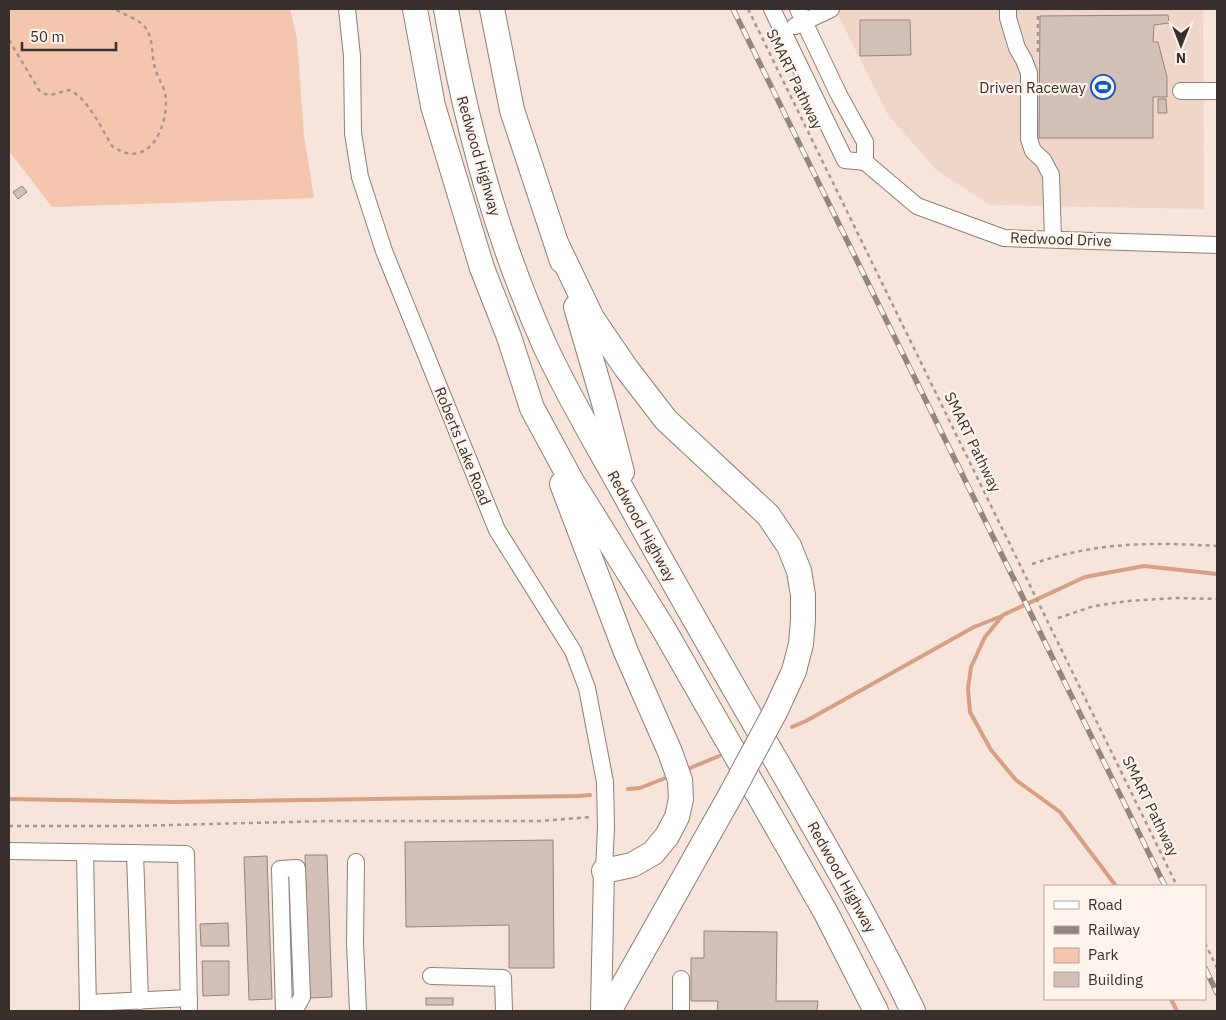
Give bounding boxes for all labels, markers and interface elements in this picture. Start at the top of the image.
scale bar [22,20,116,52]
north arrow [1156,20,1206,70]
street label: SMART Pathway [762,26,828,133]
text: 50 m [30,27,65,46]
text: N [1176,49,1186,67]
sports icon: Driven Raceway [1090,74,1116,100]
place label: Driven Raceway [979,78,1087,97]
street label: Redwood Highway [453,94,505,219]
street label: Redwood Drive [1010,228,1112,250]
street label: Roberts Lake Road [431,384,495,508]
street label: SMART Pathway [940,389,1006,496]
street label: Redwood Highway [604,467,681,585]
street label: SMART Pathway [1118,753,1184,860]
street label: Redwood Highway [804,818,881,936]
legend [1044,885,1206,1000]
text: Road [1088,895,1123,914]
text: Railway [1088,920,1141,939]
text: Park [1088,945,1118,964]
text: Building [1088,970,1143,989]

